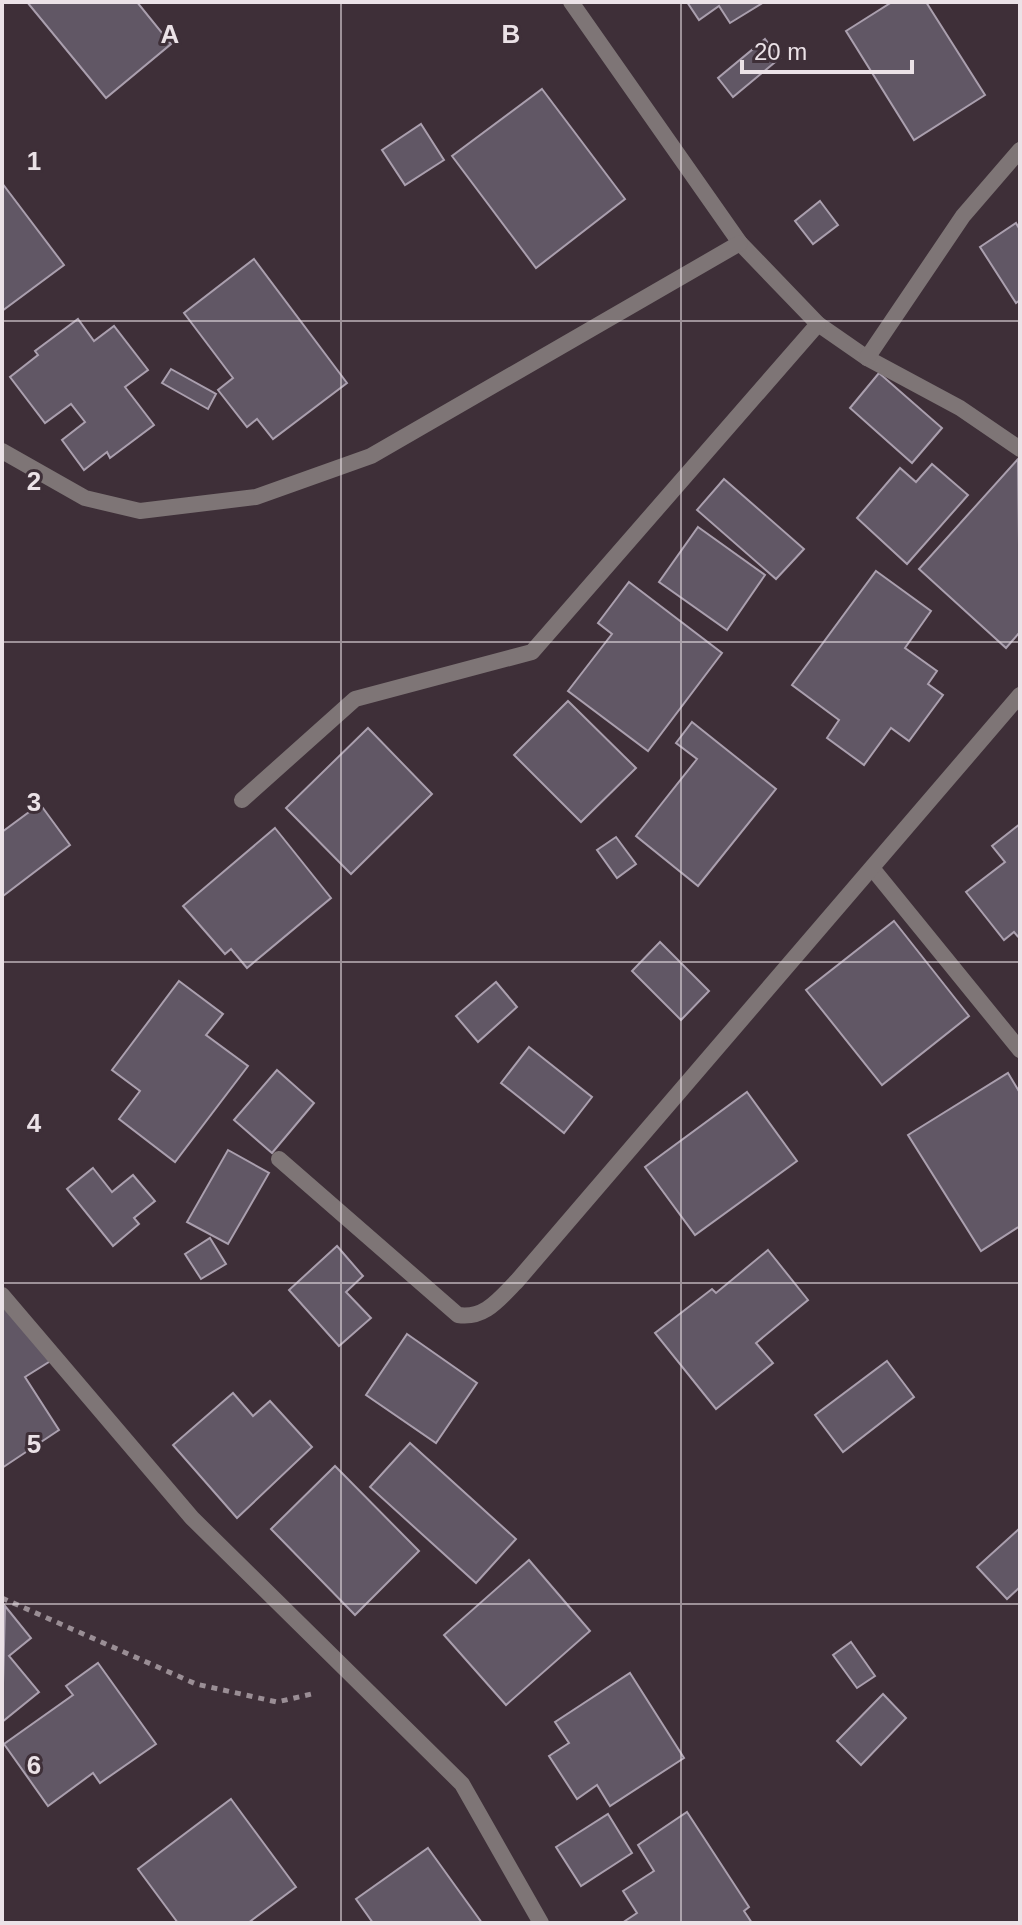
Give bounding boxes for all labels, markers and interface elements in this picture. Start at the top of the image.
text: A [161,19,180,49]
text: B [502,19,520,49]
scale bar [742,24,912,74]
text: 20 m [754,38,807,65]
text: 1 [27,146,41,176]
text: 2 [27,466,41,496]
text: 3 [27,787,41,817]
text: 4 [27,1108,42,1138]
text: 5 [27,1429,41,1459]
text: 6 [27,1750,41,1780]

